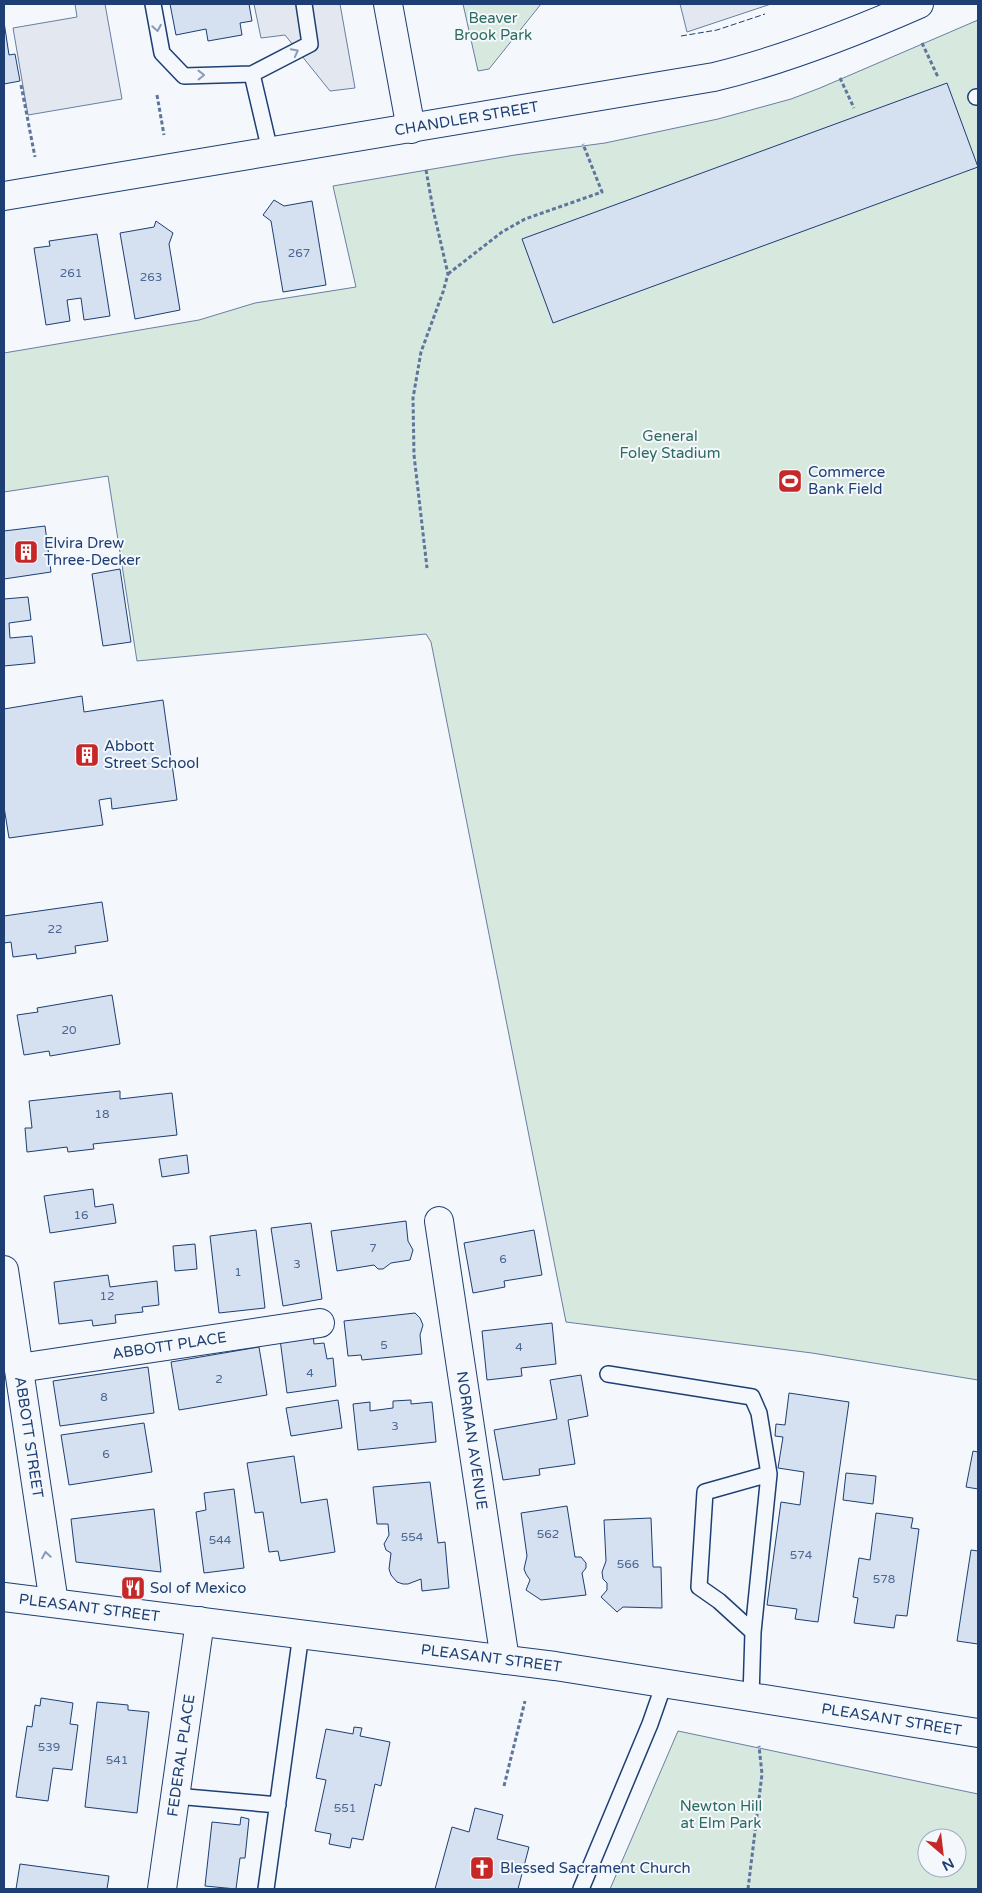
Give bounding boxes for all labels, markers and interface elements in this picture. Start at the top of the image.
park label: Beaver Brook Park [454,9,532,44]
one-way arrow [152,24,162,33]
one-way arrow [290,48,299,58]
one-way arrow [198,70,205,80]
street label: CHANDLER STREET [393,98,540,139]
house number: 267 [288,246,310,260]
house number: 261 [60,266,82,280]
house number: 263 [140,270,162,284]
park label: General Foley Stadium [620,427,720,462]
place label: Commerce Bank Field [808,463,885,498]
sports icon: Commerce Bank Field [777,468,803,494]
place label: Elvira Drew Three-Decker [44,534,141,569]
building icon: Elvira Drew Three-Decker [13,539,39,565]
place label: Abbott Street School [104,737,199,772]
building icon: Abbott Street School [74,742,100,768]
house number: 22 [47,922,63,936]
house number: 20 [61,1023,77,1037]
house number: 18 [94,1107,110,1121]
house number: 16 [73,1208,89,1222]
house number: 7 [369,1241,377,1255]
house number: 6 [499,1252,507,1266]
house number: 3 [293,1257,301,1271]
house number: 1 [234,1265,242,1279]
house number: 12 [99,1289,115,1303]
street label: ABBOTT PLACE [111,1328,228,1363]
house number: 5 [380,1338,388,1352]
house number: 4 [515,1340,523,1354]
house number: 4 [306,1366,314,1380]
street label: NORMAN AVENUE [453,1370,491,1511]
house number: 2 [215,1372,223,1386]
street label: ABBOTT STREET [11,1375,47,1499]
house number: 8 [100,1390,108,1404]
house number: 3 [391,1419,399,1433]
house number: 6 [102,1447,110,1461]
house number: 562 [537,1527,559,1541]
house number: 554 [401,1530,424,1544]
house number: 544 [209,1533,232,1547]
house number: 574 [790,1548,813,1562]
one-way arrow [42,1551,52,1559]
house number: 566 [617,1557,639,1571]
house number: 578 [873,1572,895,1586]
restaurant icon: Sol of Mexico [120,1575,146,1601]
place label: Sol of Mexico [150,1579,246,1597]
street label: PLEASANT STREET [18,1590,161,1625]
street label: PLEASANT STREET [420,1640,563,1676]
street label: FEDERAL PLACE [163,1693,199,1818]
street label: PLEASANT STREET [820,1699,963,1739]
house number: 539 [38,1740,60,1754]
house number: 541 [106,1753,128,1767]
park label: Newton Hill at Elm Park [680,1797,762,1832]
house number: 551 [334,1801,356,1815]
north arrow [917,1828,967,1878]
text: N [939,1854,957,1874]
church icon: Blessed Sacrament Church [469,1855,495,1881]
place label: Blessed Sacrament Church [500,1859,691,1877]

